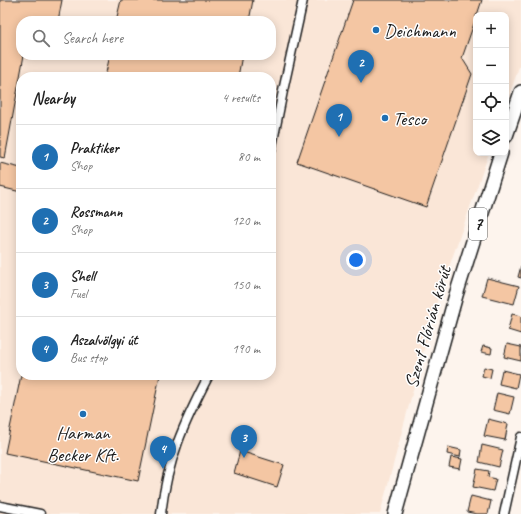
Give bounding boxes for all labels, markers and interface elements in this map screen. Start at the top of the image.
map controls [473,12,509,156]
button: + [473,12,509,48]
search box [16,16,276,60]
place label: Deichmann [384,19,456,43]
marker: Deichmann [371,25,381,35]
icon: search [30,27,52,49]
text: Search here [62,29,123,48]
button: − [473,48,509,84]
pin: 2 [348,50,374,83]
button: locate [473,84,509,120]
text: Nearby [32,88,75,109]
text: 4 results [222,90,260,106]
pin: 1 [326,104,352,137]
place label: Tesco [393,107,428,131]
marker: Tesco [380,113,390,123]
button: layers [473,120,509,156]
text: Praktiker [70,139,119,158]
text: 1 [42,149,48,165]
text: 80 m [238,149,260,165]
text: Shop [70,158,92,174]
text: Rossmann [70,203,122,222]
road number: 7 [469,208,487,240]
text: 2 [42,213,48,229]
text: 120 m [232,213,260,229]
text: Shop [70,222,92,238]
your location [346,250,366,270]
street label: Szent Flórián körút [399,262,457,391]
text: Shell [70,267,95,286]
text: 3 [42,277,48,293]
text: 150 m [232,277,260,293]
text: Fuel [70,286,87,302]
text: Aszalvölgyi út [70,331,137,350]
text: 4 [42,341,48,357]
text: 190 m [232,341,260,357]
text: Bus stop [70,350,107,366]
marker: Harman Becker Kft. [78,409,88,419]
place label: Harman Becker Kft. [47,421,119,467]
pin: 3 [231,425,257,458]
pin: 4 [150,436,176,469]

